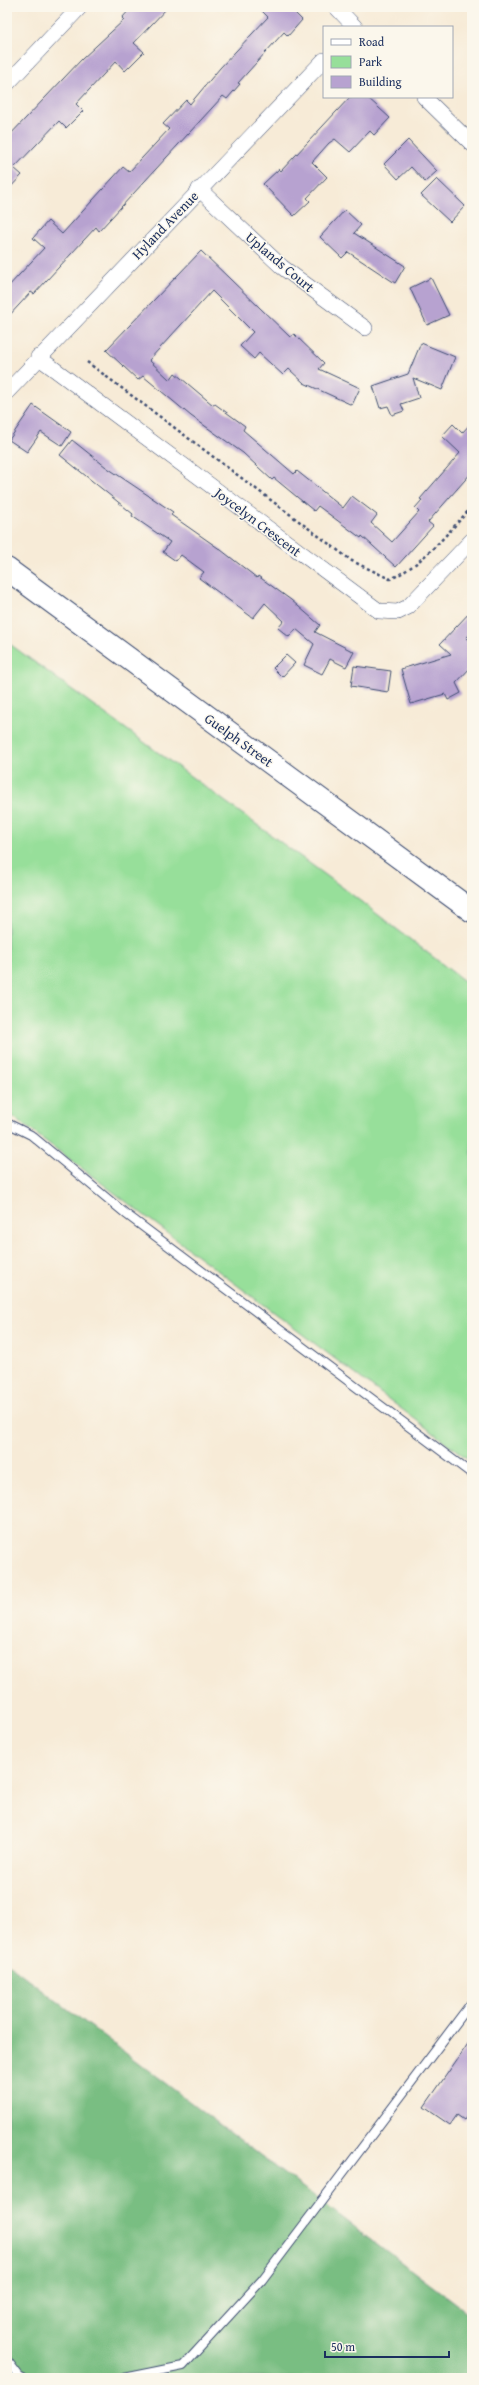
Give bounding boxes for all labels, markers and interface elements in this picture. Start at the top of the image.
legend [323,26,453,98]
text: Road [359,33,385,50]
text: Park [359,53,383,70]
text: Building [359,73,402,90]
street label: Hyland Avenue [127,186,203,264]
street label: Uplands Court [241,227,319,297]
street label: Joycelyn Crescent [209,482,306,561]
street label: Guelph Street [201,708,277,772]
scale bar [325,2333,449,2359]
text: 50 m [331,2338,355,2355]

